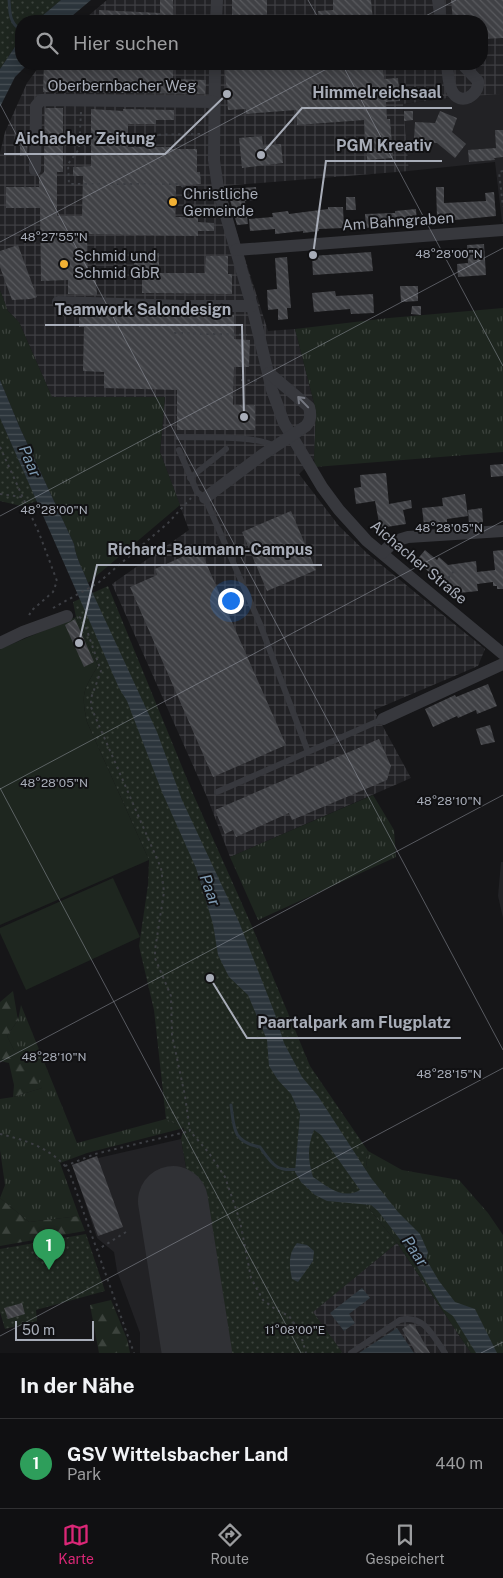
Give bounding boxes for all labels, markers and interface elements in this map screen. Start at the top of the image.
search box [15,15,488,70]
icon: search [33,29,61,57]
text: Hier suchen [73,32,179,54]
street label: Oberbernbacher Weg [47,77,197,94]
callout: Himmelreichsaal [302,77,452,108]
text: Himmelreichsaal [312,83,442,102]
callout: Aichacher Zeitung [4,123,165,154]
text: Aichacher Zeitung [15,129,155,148]
callout: PGM Kreativ [326,130,442,161]
text: PGM Kreativ [336,136,433,155]
place label: Christliche Gemeinde [183,185,258,219]
marker: Christliche Gemeinde [167,196,179,208]
street label: Am Bahngraben [341,209,455,233]
text: 48°27'55"N [20,230,88,244]
place label: Schmid und Schmid GbR [74,247,160,281]
text: 48°28'00"N [415,247,483,261]
marker: Schmid und Schmid GbR [58,258,70,270]
callout: Teamwork Salondesign [45,294,242,325]
text: Teamwork Salondesign [55,300,231,319]
one-way arrow [297,396,309,409]
water label: Paar [15,442,46,481]
text: 48°28'00"N [20,503,88,517]
street label: Aichacher Straße [367,517,471,607]
text: 48°28'05"N [415,521,483,535]
callout: Richard-Baumann-Campus [97,534,322,565]
text: Richard-Baumann-Campus [107,540,313,559]
your location [218,588,244,614]
text: 48°28'05"N [20,776,88,790]
text: 48°28'10"N [416,794,482,808]
water label: Paar [195,871,225,910]
callout: Paartalpark am Flugplatz [247,1007,461,1038]
text: Paartalpark am Flugplatz [257,1013,451,1032]
text: 48°28'10"N [21,1050,87,1064]
text: 48°28'15"N [416,1067,482,1081]
pin: 1 [33,1229,65,1270]
water label: Paar [398,1232,433,1271]
scale bar [15,1318,94,1341]
text: 50 m [22,1322,55,1338]
text: 11°08'00"E [265,1323,325,1337]
text: In der Nähe [20,1373,135,1398]
text: GSV Wittelsbacher Land [67,1443,288,1465]
text: 1 [33,1454,39,1473]
text: 440 m [435,1454,483,1473]
text: Park [67,1465,101,1484]
tab: Karte [58,1521,94,1567]
tab: Route [210,1521,249,1567]
tab: Gespeichert [366,1521,445,1567]

